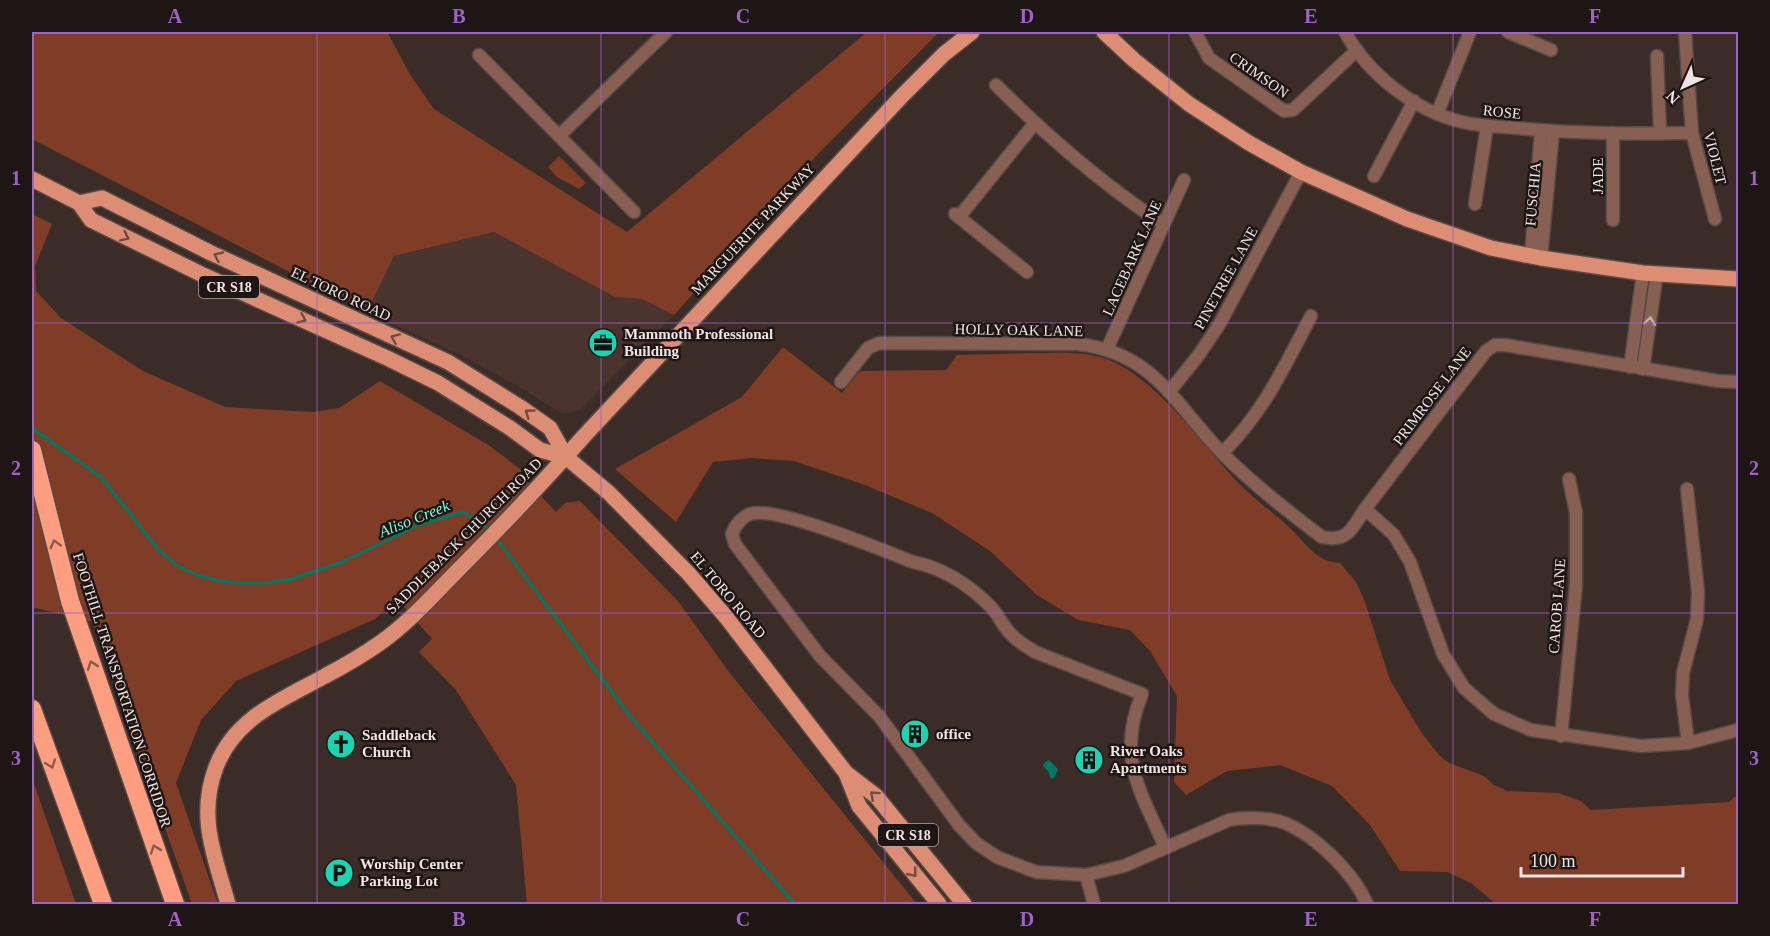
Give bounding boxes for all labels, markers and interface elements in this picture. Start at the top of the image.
text: A [168,5,183,27]
text: B [452,5,466,27]
text: C [736,5,750,27]
text: D [1020,5,1034,27]
text: E [1304,5,1318,27]
text: F [1589,5,1601,27]
street label: CRIMSON [1226,49,1292,101]
north arrow [1653,57,1713,117]
text: N [1662,87,1683,107]
street label: ROSE [1482,102,1522,122]
street label: VIOLET [1701,130,1729,186]
street label: JADE [1590,158,1606,194]
street label: MARGUERITE PARKWAY [688,160,818,298]
street label: FUSCHIA [1522,161,1544,227]
text: 1 [11,167,21,189]
text: 1 [1749,167,1759,189]
street label: LACEBARK LANE [1099,198,1165,318]
street label: PINETREE LANE [1191,224,1261,332]
one-way arrow [119,229,130,241]
one-way arrow [213,251,224,263]
street label: EL TORO ROAD [289,264,394,324]
road number: CR S18 [199,276,259,298]
one-way arrow [295,312,306,324]
one-way arrow [1643,317,1655,326]
street label: HOLLY OAK LANE [954,321,1084,339]
place label: Mammoth Professional Building [624,326,773,359]
office icon: Mammoth Professional Building [587,327,619,359]
one-way arrow [390,334,401,346]
street label: PRIMROSE LANE [1390,344,1474,448]
one-way arrow [525,409,536,420]
street label: SADDLEBACK CHURCH ROAD [383,455,545,617]
text: 2 [11,457,21,479]
text: 2 [1749,457,1759,479]
water label: Aliso Creek [376,496,453,541]
one-way arrow [50,540,62,550]
street label: EL TORO ROAD [687,548,769,642]
street label: FOOTHILL TRANSPORTATION CORRIDOR [70,551,174,829]
street label: CAROB LANE [1546,558,1568,654]
one-way arrow [87,660,99,671]
building icon: office [899,718,931,750]
place label: office [936,726,971,742]
place label: Saddleback Church [362,727,437,760]
church icon: Saddleback Church [325,728,357,760]
place label: River Oaks Apartments [1110,743,1187,776]
building icon: River Oaks Apartments [1073,744,1105,776]
text: 3 [11,747,21,769]
text: 3 [1749,747,1759,769]
one-way arrow [44,758,57,769]
one-way arrow [870,791,880,802]
road number: CR S18 [878,824,938,846]
scale bar [1521,840,1683,878]
one-way arrow [150,844,163,855]
text: 100 m [1530,851,1576,871]
place label: Worship Center Parking Lot [360,856,463,889]
parking icon: Worship Center Parking Lot [323,857,355,889]
one-way arrow [906,866,917,877]
text: A [168,908,183,930]
text: B [452,908,466,930]
text: C [736,908,750,930]
text: D [1020,908,1034,930]
text: E [1304,908,1318,930]
text: F [1589,908,1601,930]

